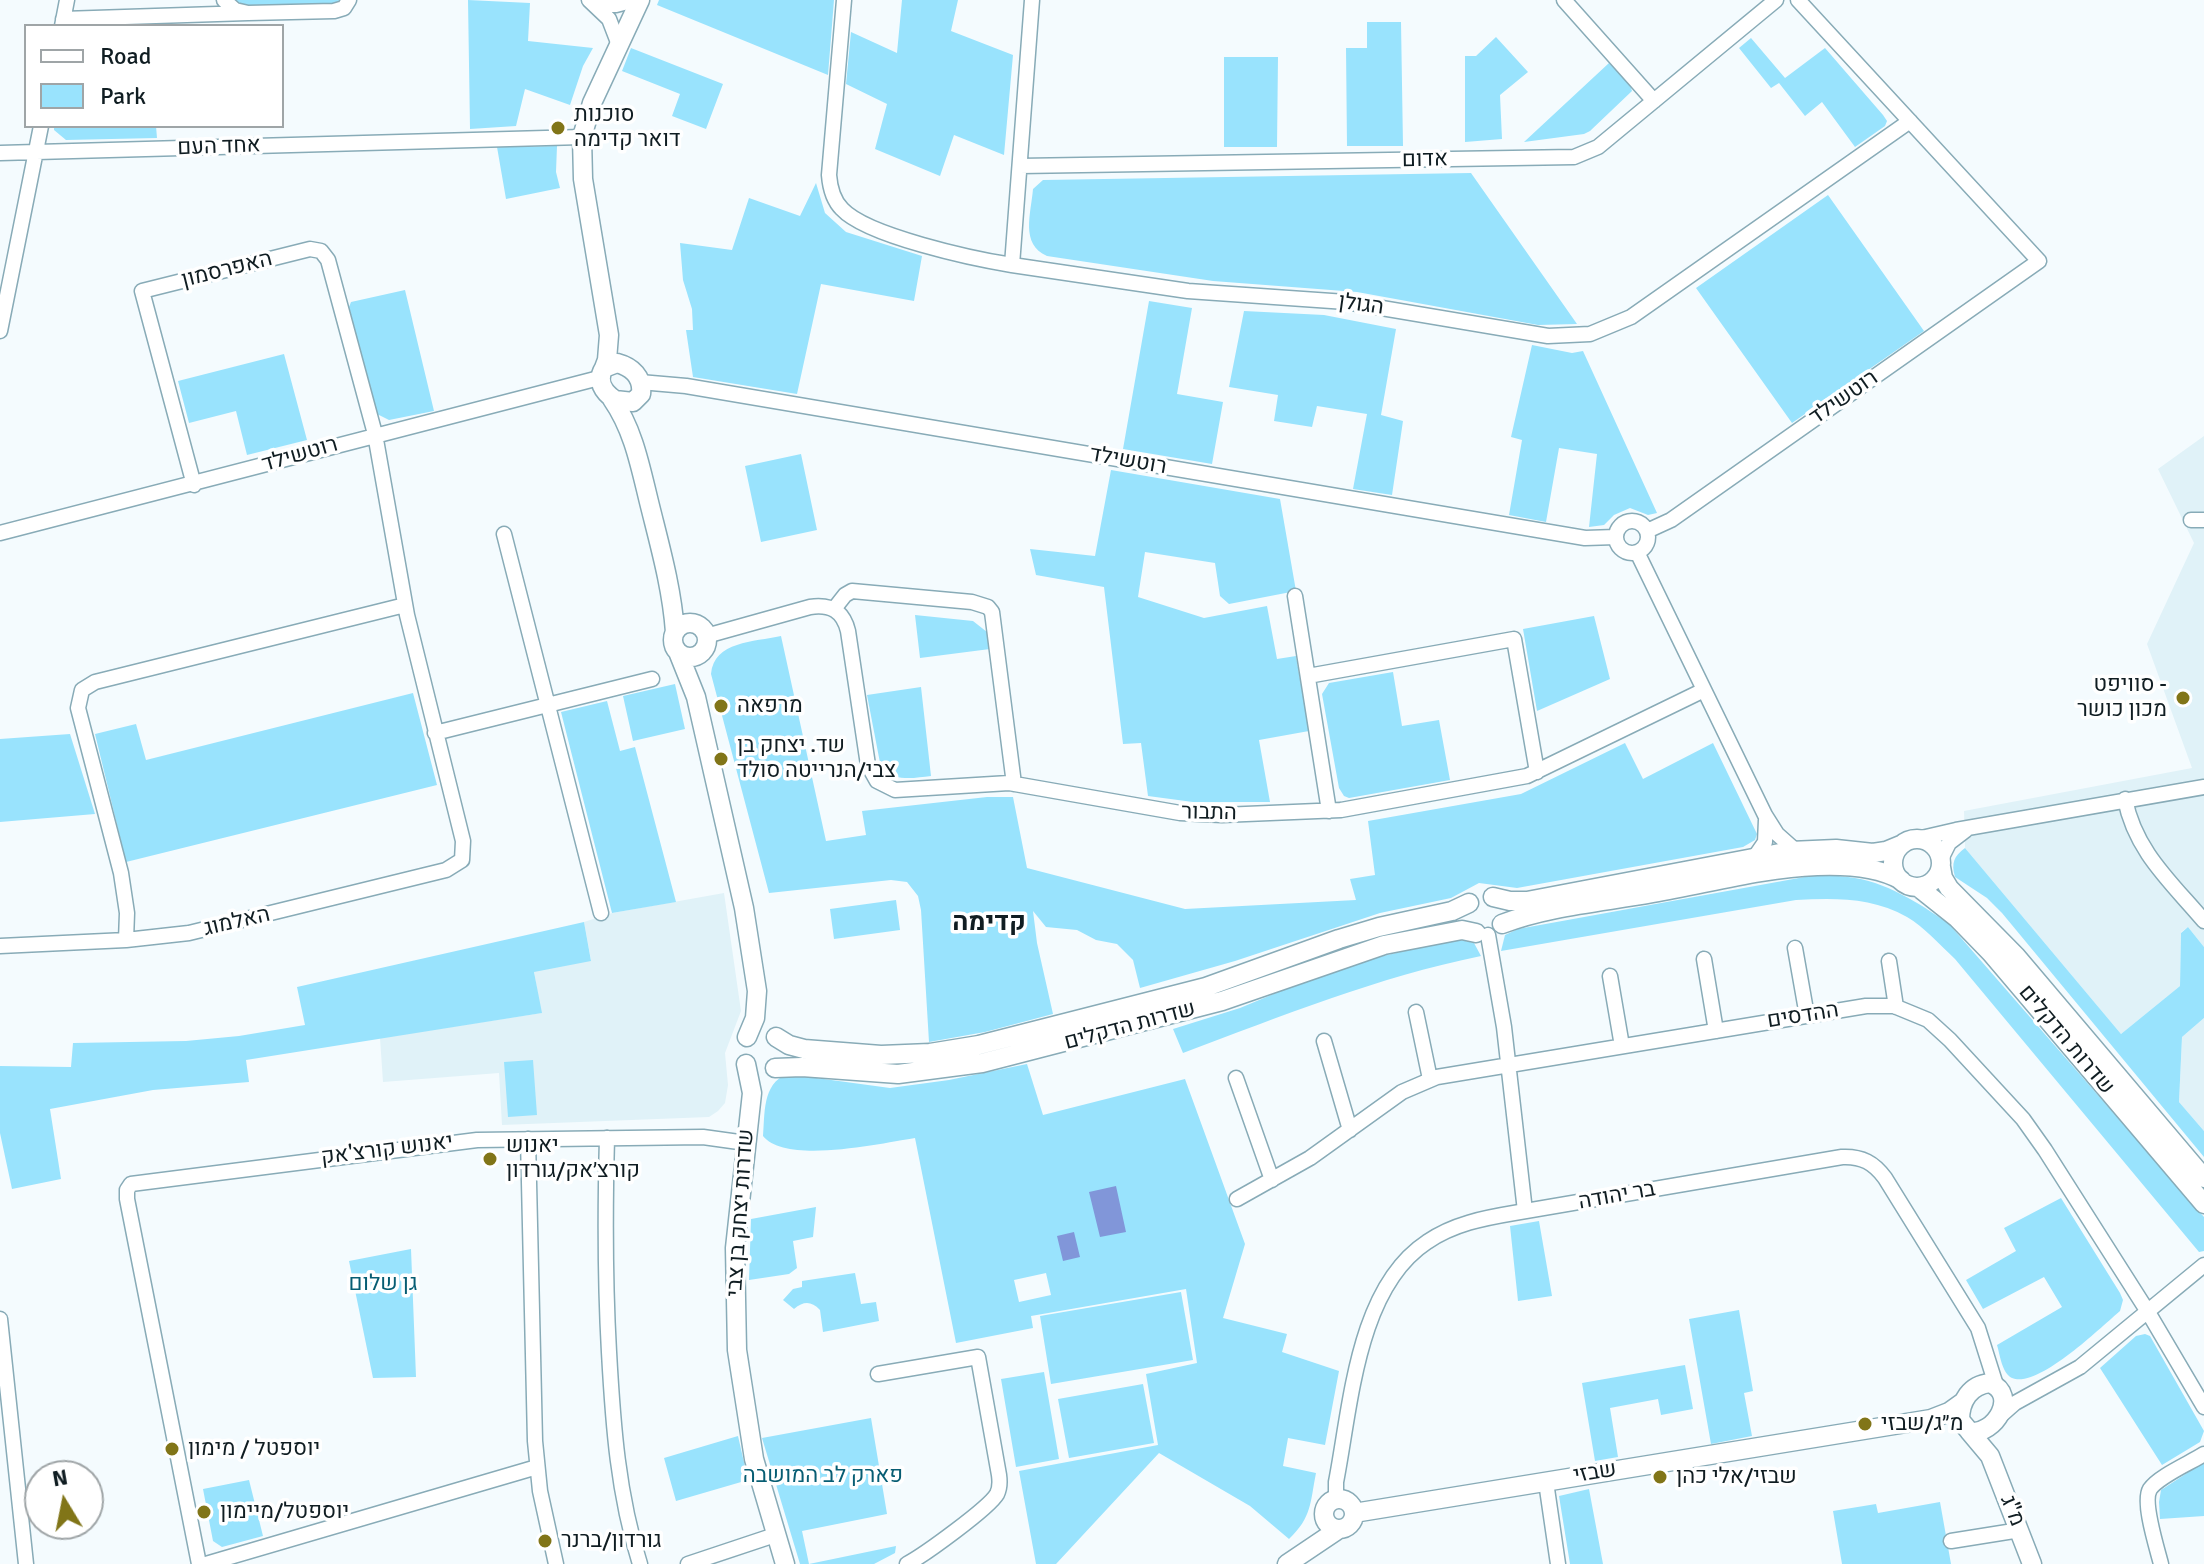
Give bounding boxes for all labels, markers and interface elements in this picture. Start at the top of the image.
legend [24,24,284,128]
text: Road [100,41,151,71]
text: Park [100,81,146,111]
place label: סוכנות דואר קדימה [574,102,680,154]
marker: סוכנות דואר קדימה [549,119,567,137]
street label: אחד העם [177,132,261,162]
street label: אדום [1402,146,1448,174]
street label: האפרסמון [179,246,275,294]
street label: הגולן [1337,289,1385,321]
street label: רוטשילד [1805,365,1883,431]
street label: רוטשילד [259,432,341,478]
street label: רוטשילד [1087,441,1169,481]
place label: סוויפט - מכון כושר [2077,672,2167,724]
marker: סוויפט - מכון כושר [2174,689,2192,707]
place label: מרפאה [737,693,803,719]
marker: מרפאה [712,697,730,715]
place label: שד. יצחק בן צבי/הנרייטה סולד [737,733,896,784]
marker: שד. יצחק בן צבי/הנרייטה סולד [712,750,730,768]
street label: התבור [1181,799,1237,827]
street label: האלמוג [201,902,273,942]
district label: קדימה [952,907,1026,939]
street label: שדרות הדקלים [2013,980,2119,1100]
street label: שדרות הדקלים [1061,996,1199,1056]
street label: ההדסים [1765,997,1841,1035]
street label: שדרות יצחק בן צבי [722,1128,760,1298]
street label: יאנוש קורצ'אק [319,1129,455,1171]
place label: יאנוש קורצ׳אק/גורדון [506,1133,640,1184]
marker: יאנוש קורצ׳אק/גורדון [481,1150,499,1168]
street label: בר יהודה [1576,1176,1658,1216]
park label: גן שלום [349,1271,417,1297]
place label: מ״ג/שבזי [1881,1411,1963,1437]
marker: מ״ג/שבזי [1856,1415,1874,1433]
place label: יוספטל / מימון [188,1436,320,1462]
marker: יוספטל / מימון [163,1440,181,1458]
street label: שבזי [1571,1457,1619,1489]
north arrow [24,1460,104,1540]
text: N [50,1463,70,1492]
park label: פארק לב המושבה [743,1463,903,1489]
place label: שבזי/אלי כהן [1676,1464,1797,1490]
marker: שבזי/אלי כהן [1651,1468,1669,1486]
street label: מ"ג [1994,1492,2030,1530]
place label: יוספטל/מיימון [220,1499,349,1525]
marker: יוספטל/מיימון [195,1503,213,1521]
place label: גורדון/ברנר [561,1528,662,1554]
marker: גורדון/ברנר [536,1532,554,1550]

